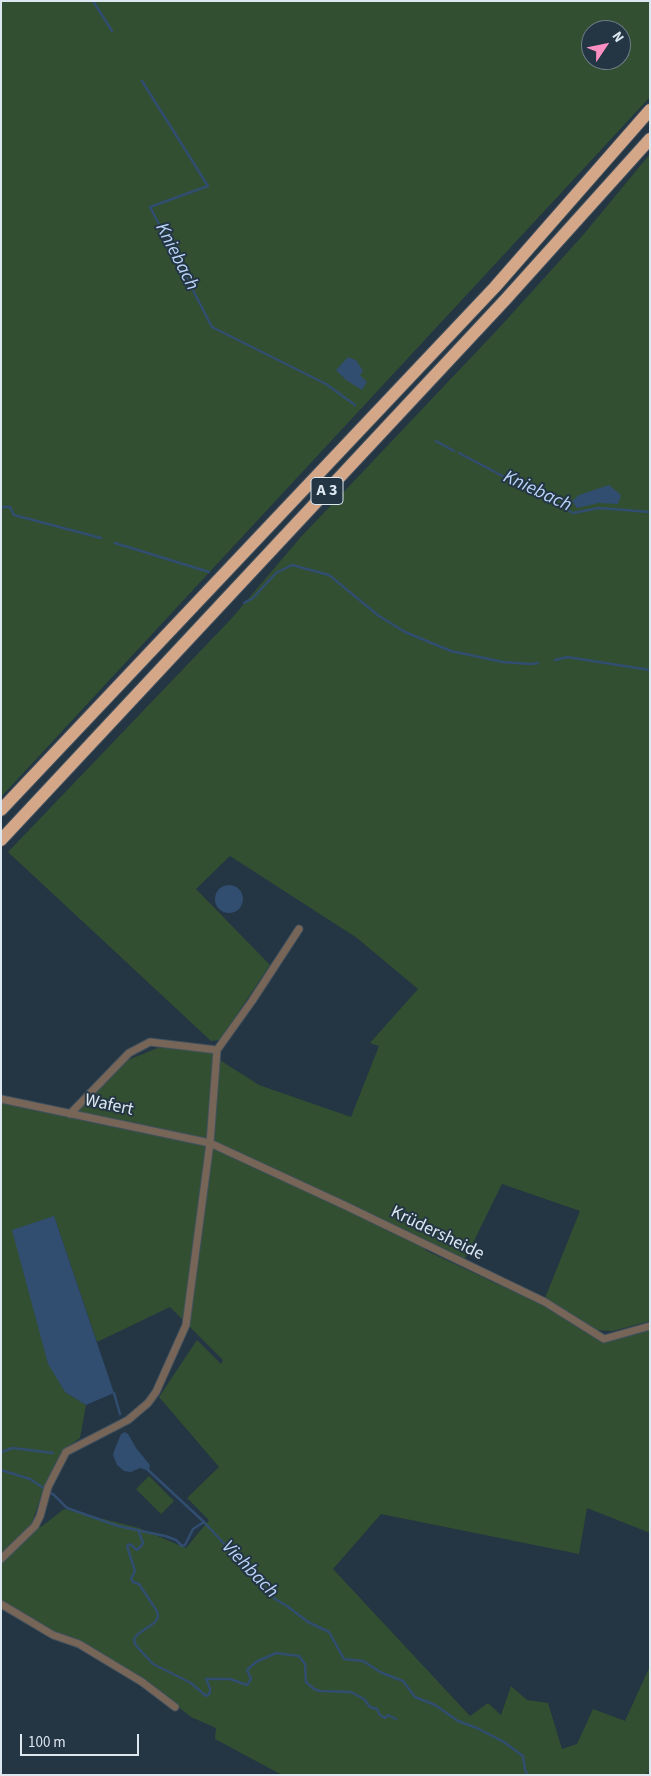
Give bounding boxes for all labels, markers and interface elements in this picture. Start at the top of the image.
north arrow [581,20,631,70]
text: N [607,28,629,47]
water label: Kniebach [149,219,203,295]
water label: Kniebach [499,466,575,518]
road number: A 3 [311,478,343,504]
street label: Wafert [83,1090,135,1122]
street label: Krüdersheide [387,1202,487,1266]
water label: Viehbach [216,1536,282,1604]
scale bar [22,1724,141,1756]
text: 100 m [28,1732,66,1753]

